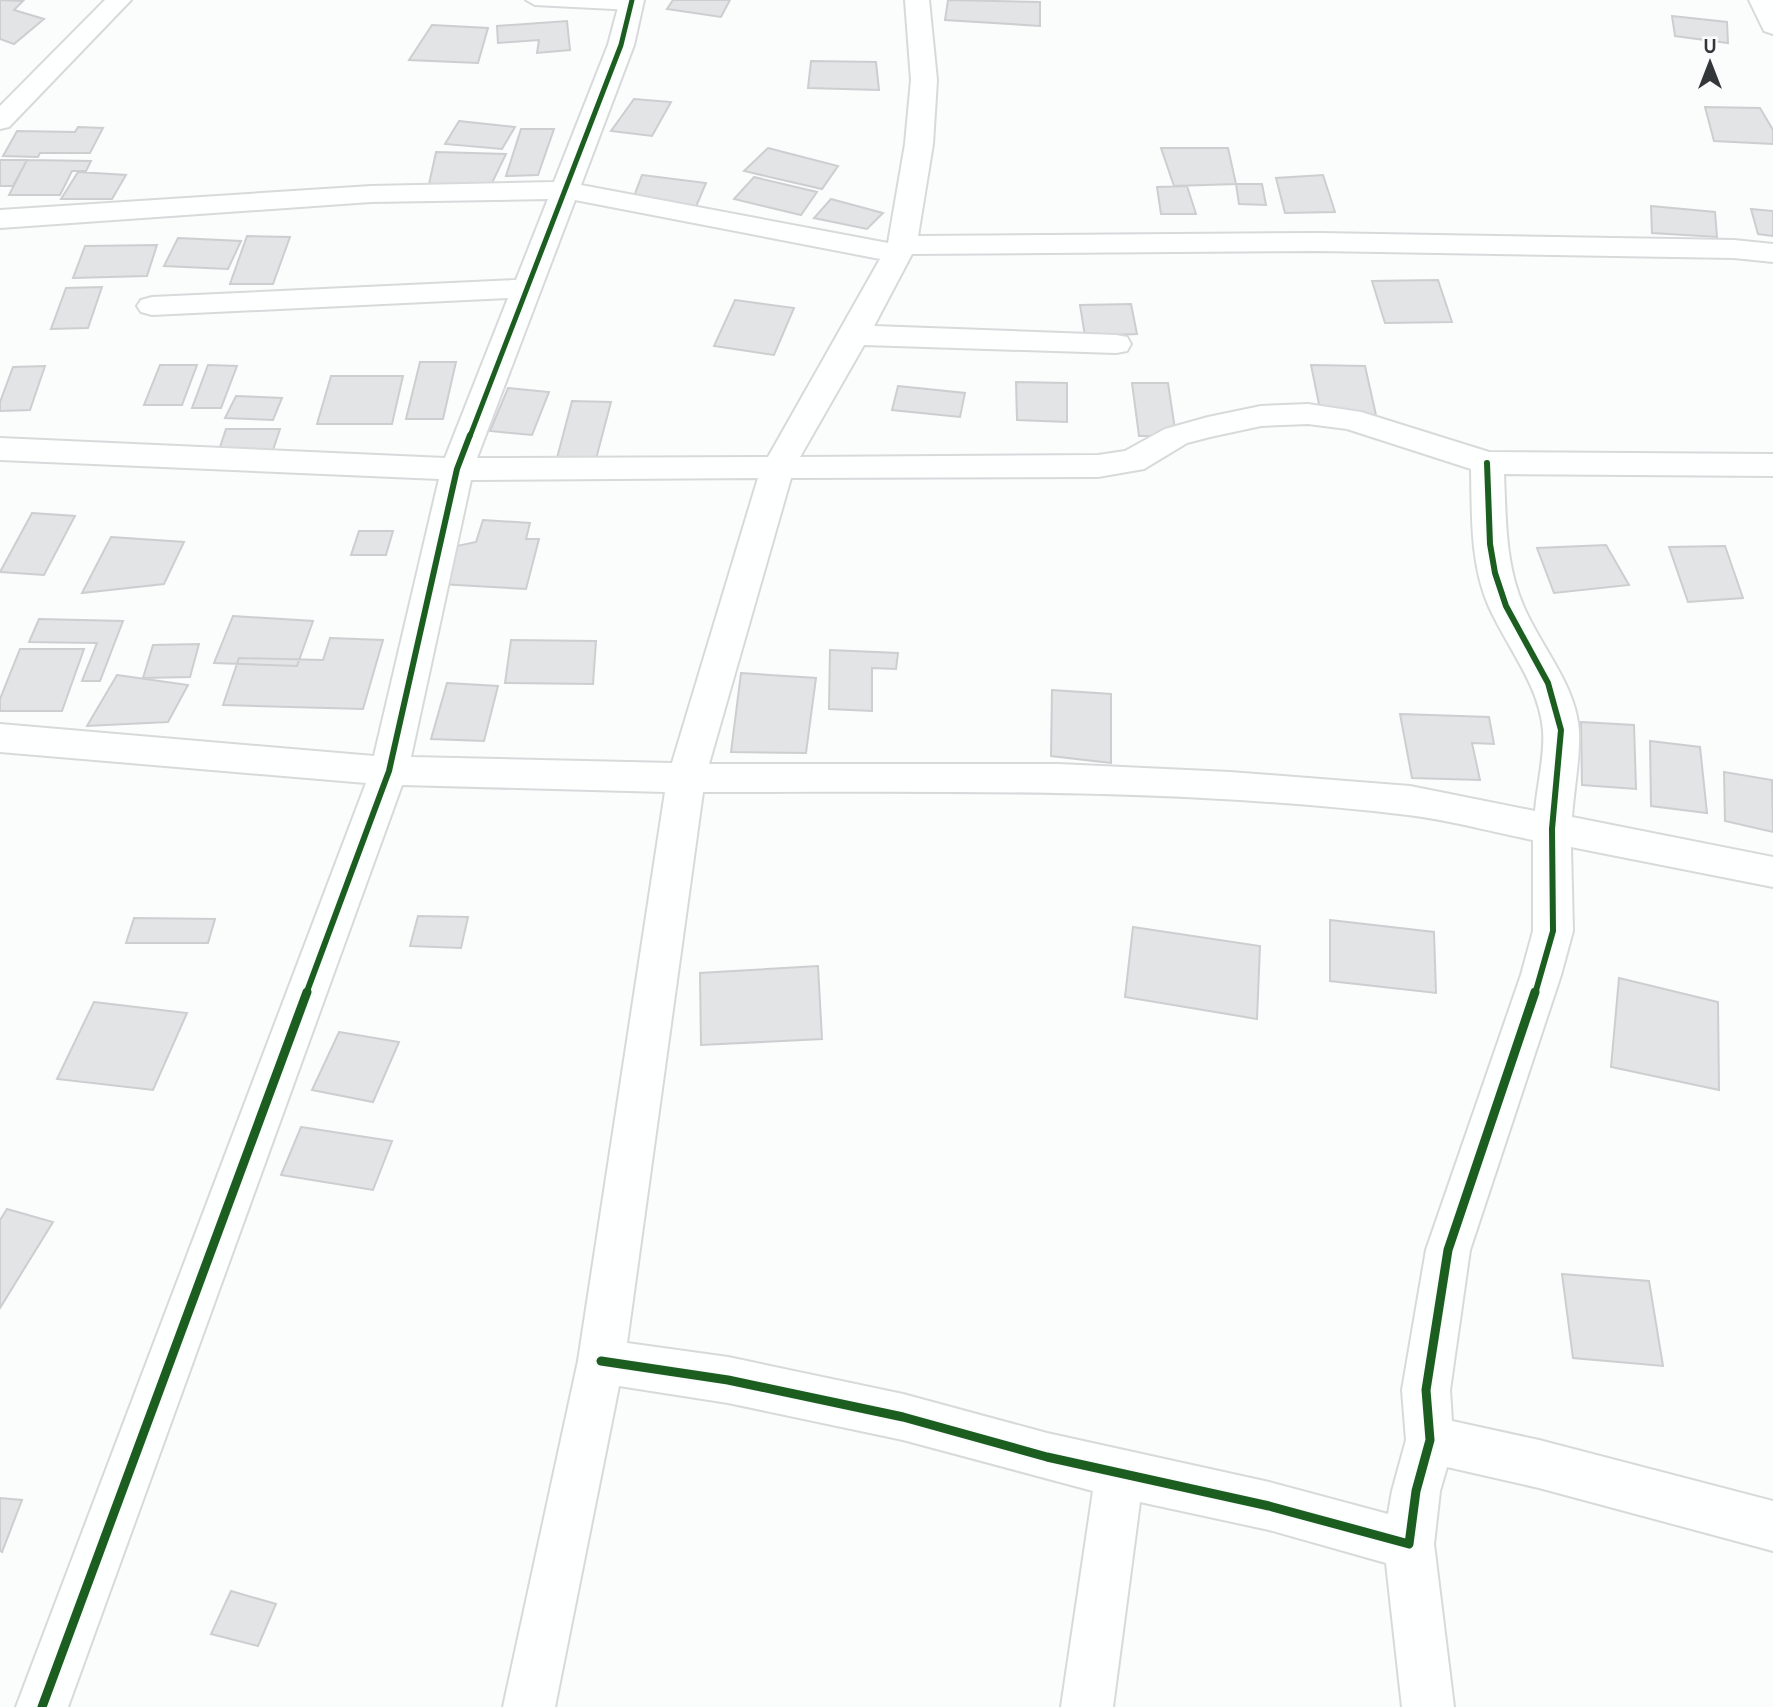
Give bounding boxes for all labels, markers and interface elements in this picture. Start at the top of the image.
north arrow [1675,28,1745,98]
text: U [1703,34,1717,59]

